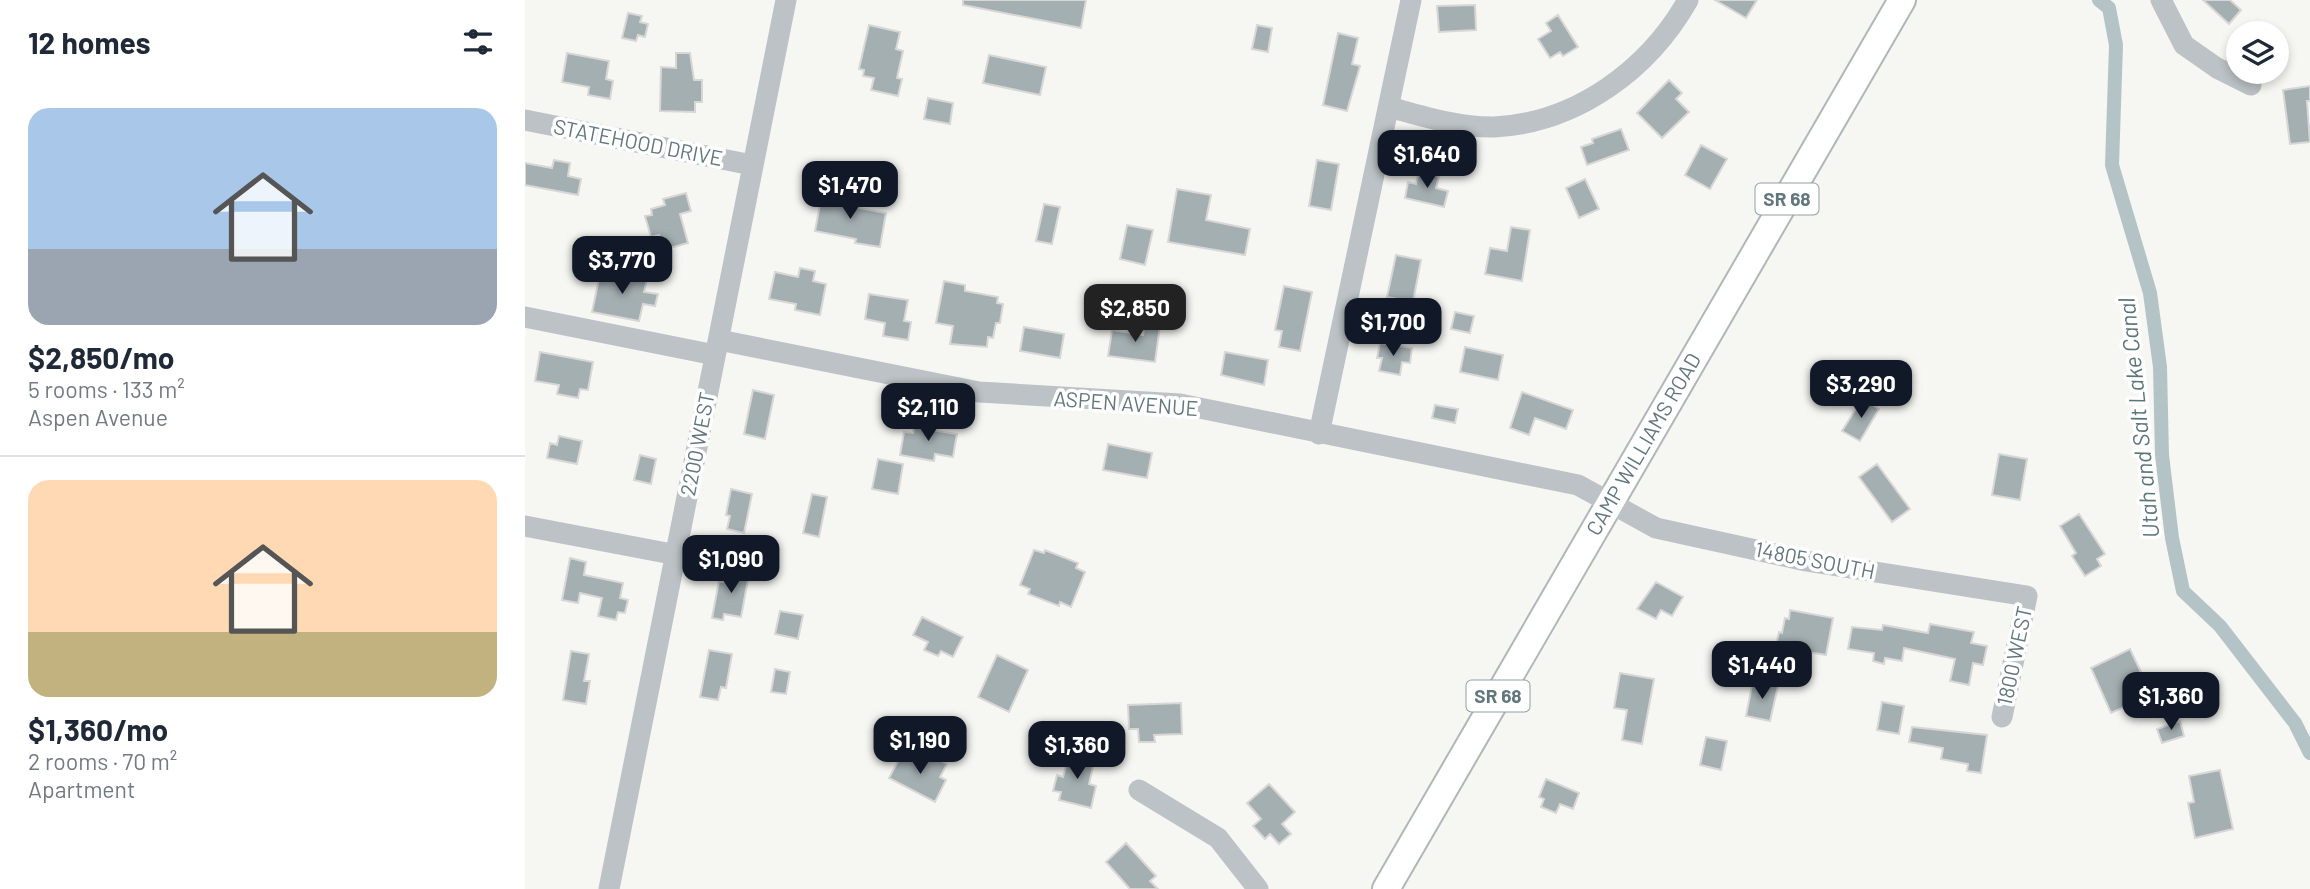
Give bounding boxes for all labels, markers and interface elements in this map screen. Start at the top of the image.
map controls [2226,21,2289,84]
button: layers [2226,21,2289,84]
icon: filters [459,23,497,61]
text: 12 homes [28,24,151,60]
street label: STATEHOOD DRIVE [552,113,725,170]
pin: $1,640 [1370,130,1484,190]
text: $1,640 [1394,139,1460,167]
icon: home [200,154,326,280]
pin: $1,470 [793,162,907,221]
text: $1,470 [818,170,882,198]
road number: SR 68 [1755,183,1819,214]
pin: $3,770 [565,236,679,296]
text: $3,770 [588,245,656,273]
pin: $2,850 [1078,284,1192,344]
text: $2,850 [1100,293,1170,321]
water label: Utah and Salt Lake Canal [2111,297,2165,540]
pin: $1,700 [1336,298,1450,358]
text: $1,700 [1360,307,1426,335]
text: $2,850/mo [28,339,174,375]
street label: CAMP WILLIAMS ROAD [1580,348,1705,539]
pin: $3,290 [1804,360,1918,420]
text: $3,290 [1826,369,1896,397]
text: 5 rooms · 133 m² [28,375,185,403]
pin: $2,110 [871,384,985,443]
street label: ASPEN AVENUE [1053,385,1199,420]
street label: 2200 WEST [674,390,719,498]
text: $2,110 [897,392,959,420]
text: Aspen Avenue [28,403,168,431]
icon: home [200,526,326,652]
pin: $1,090 [674,536,788,595]
street label: 14805 SOUTH [1753,536,1877,583]
text: $1,090 [698,544,764,572]
street label: 1800 WEST [1991,604,2036,708]
pin: $1,440 [1705,642,1819,701]
text: $1,440 [1728,650,1796,678]
pin: $1,360 [2114,672,2228,732]
road number: SR 68 [1467,680,1529,712]
text: $1,360 [2138,681,2204,709]
text: $1,360/mo [28,711,168,747]
pin: $1,190 [863,716,977,776]
pin: $1,360 [1020,722,1134,781]
text: $1,190 [890,725,950,753]
text: $1,360 [1044,730,1110,758]
text: 2 rooms · 70 m² [28,747,177,775]
text: Apartment [28,775,135,803]

